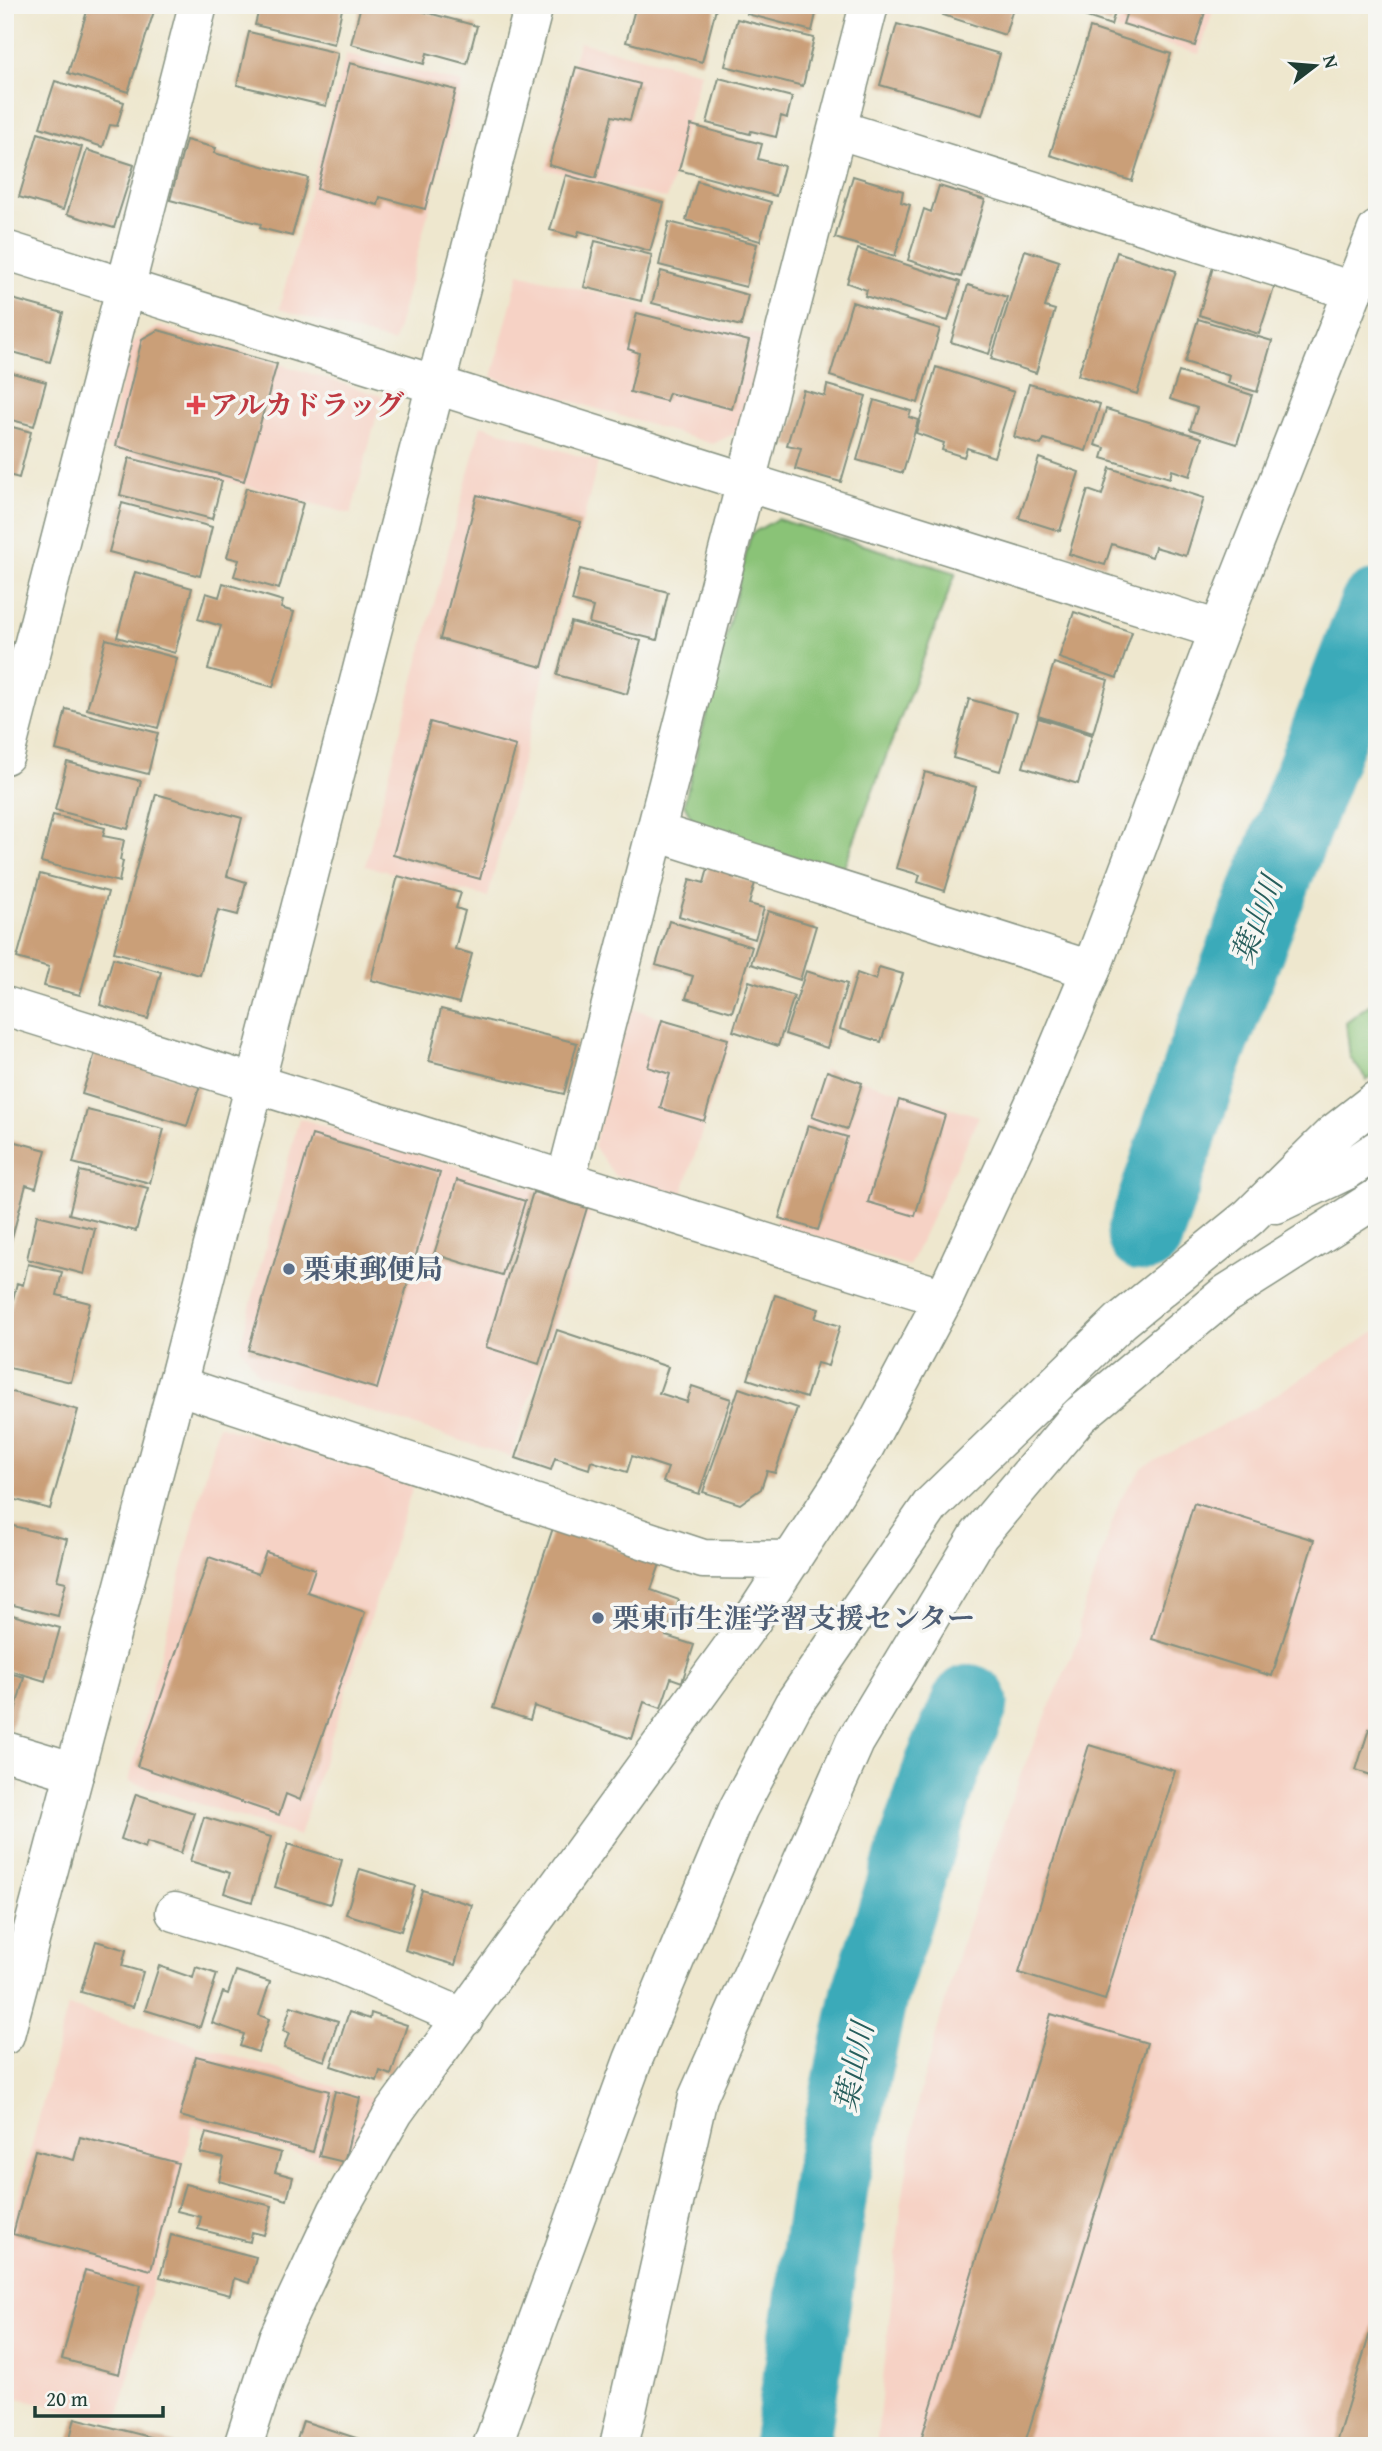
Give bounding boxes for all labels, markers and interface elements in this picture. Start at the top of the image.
north arrow [1280,32,1350,102]
text: N [1316,51,1347,72]
place label: アルカドラッグ [210,384,404,425]
marker: アルカドラッグ [188,397,204,413]
water label: 葉山川 [1219,867,1294,970]
place label: 栗東郵便局 [303,1248,443,1289]
marker: 栗東郵便局 [281,1261,297,1277]
place label: 栗東市生涯学習支援センター [612,1597,975,1638]
marker: 栗東市生涯学習支援センター [590,1610,606,1626]
water label: 葉山川 [822,2015,885,2115]
scale bar [35,2374,163,2418]
text: 20 m [46,2383,88,2414]

